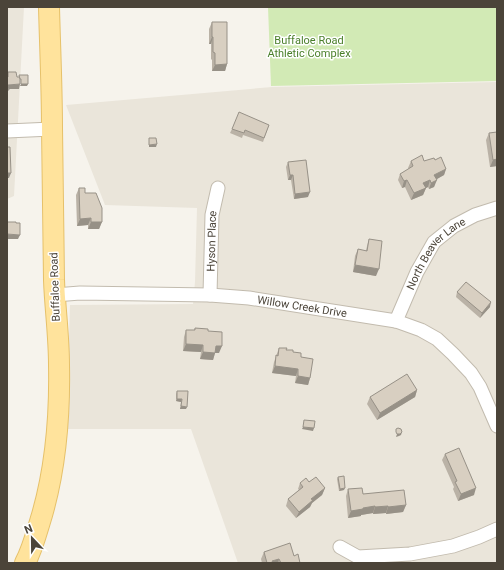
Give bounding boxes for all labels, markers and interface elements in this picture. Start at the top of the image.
park label: Buffaloe Road Athletic Complex [267,34,351,60]
street label: Hyson Place [204,209,219,272]
street label: North Beaver Lane [404,215,468,292]
street label: Buffaloe Road [47,252,63,322]
street label: Willow Creek Drive [256,293,348,320]
north arrow [12,518,52,558]
text: N [22,522,35,537]

